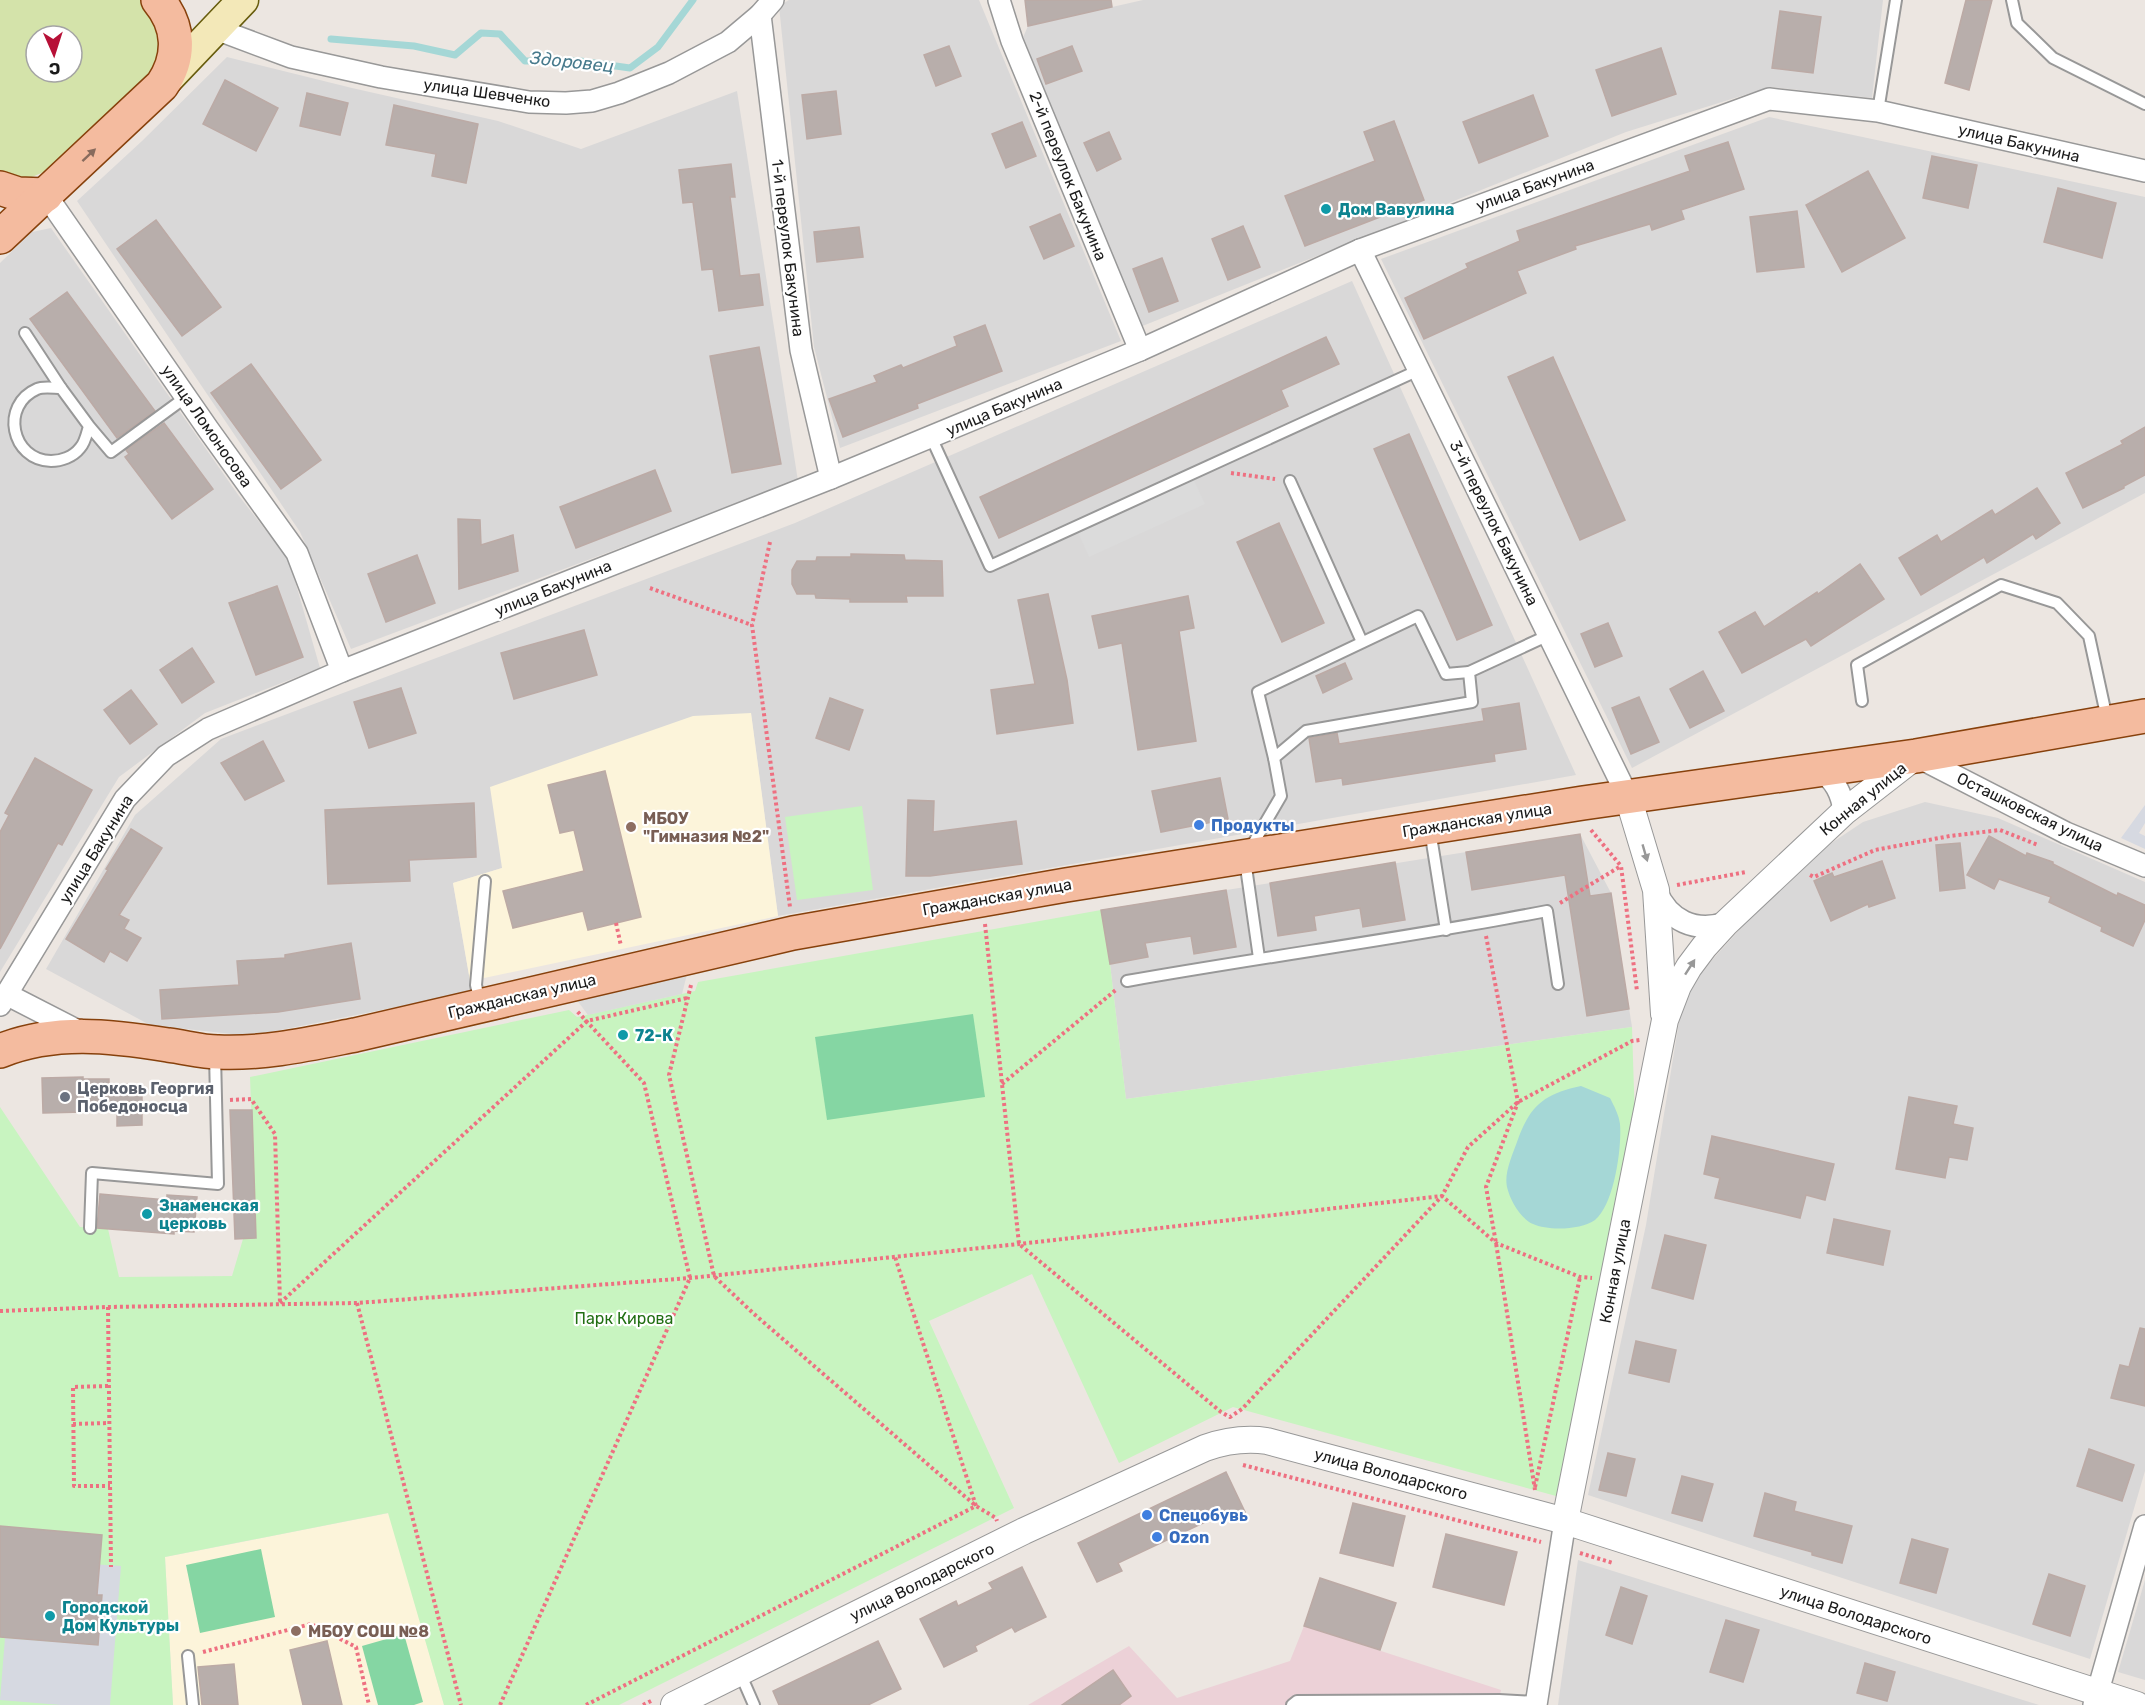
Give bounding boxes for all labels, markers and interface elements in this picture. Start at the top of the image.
north arrow [24,24,84,84]
water label: Здоровец [528,47,615,77]
text: С [49,59,61,78]
street label: улица Шевченко [422,75,552,111]
street label: 2-й переулок Бакунина [1025,89,1111,263]
street label: улица Бакунина [1956,120,2082,166]
one-way arrow [81,148,96,162]
street label: улица Бакунина [1473,155,1597,215]
street label: 1-й переулок Бакунина [768,158,808,338]
place label: Дом Вавулина [1338,200,1454,219]
marker: Дом Вавулина [1319,202,1333,216]
street label: улица Ломоносова [158,361,256,491]
street label: улица Бакунина [943,374,1065,440]
street label: 3-й переулок Бакунина [1446,437,1542,609]
street label: улица Бакунина [492,556,614,620]
street label: Конная улица [1816,758,1910,840]
street label: Осташковская улица [1954,768,2106,856]
street label: улица Бакунина [55,791,137,907]
street label: Гражданская улица [1401,799,1553,841]
place label: МБОУ "Гимназия №2" [643,809,769,846]
place label: Продукты [1211,816,1294,835]
marker: Продукты [1192,818,1206,832]
marker: МБОУ "Гимназия №2" [624,820,638,834]
one-way arrow [1641,844,1650,862]
street label: Гражданская улица [921,875,1073,919]
one-way arrow [1684,959,1695,975]
street label: Гражданская улица [446,970,598,1022]
place label: 72-К [635,1026,673,1045]
marker: 72-К [616,1028,630,1042]
place label: Церковь Георгия Победоносца [77,1079,214,1116]
marker: Церковь Георгия Победоносца [58,1090,72,1104]
place label: Знаменская церковь [159,1196,259,1233]
marker: Знаменская церковь [140,1207,154,1221]
street label: Конная улица [1596,1217,1634,1325]
park label: Парк Кирова [575,1309,673,1328]
street label: улица Володарского [1312,1444,1470,1504]
place label: Спецобувь [1159,1506,1248,1525]
marker: Спецобувь [1140,1508,1154,1522]
place label: Ozon [1169,1528,1209,1547]
marker: Ozon [1150,1530,1164,1544]
street label: улица Володарского [847,1539,997,1625]
street label: улица Володарского [1778,1582,1934,1648]
place label: Городской Дом Культуры [62,1598,179,1635]
marker: Городской Дом Культуры [43,1609,57,1623]
place label: МБОУ СОШ №8 [308,1622,429,1641]
marker: МБОУ СОШ №8 [289,1624,303,1638]

